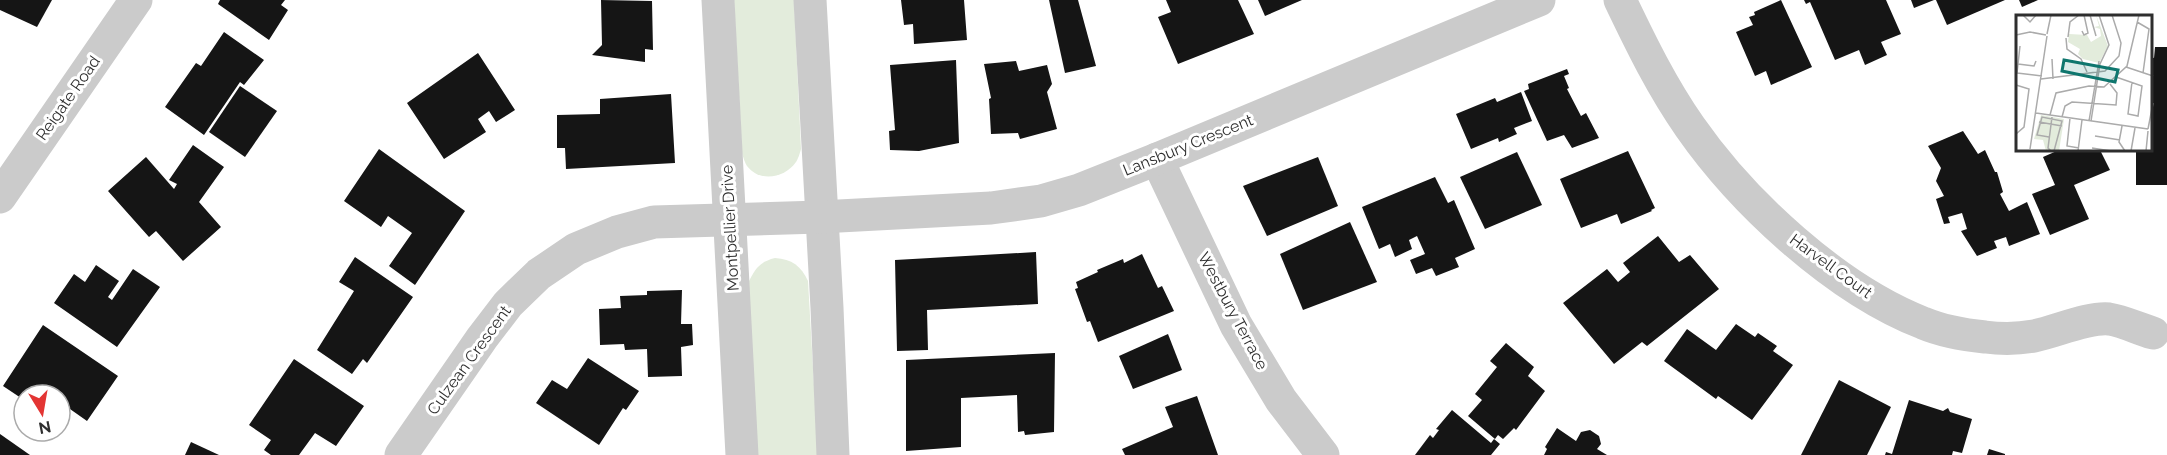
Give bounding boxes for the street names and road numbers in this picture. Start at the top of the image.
street label: Reigate Road [32,52,104,144]
street label: Lansbury Crescent [1120,110,1256,180]
street label: Montpellier Drive [717,164,743,292]
street label: Harvell Court [1786,230,1876,303]
street label: Westbury Terrace [1194,249,1272,373]
street label: Culzean Crescent [423,301,515,418]

